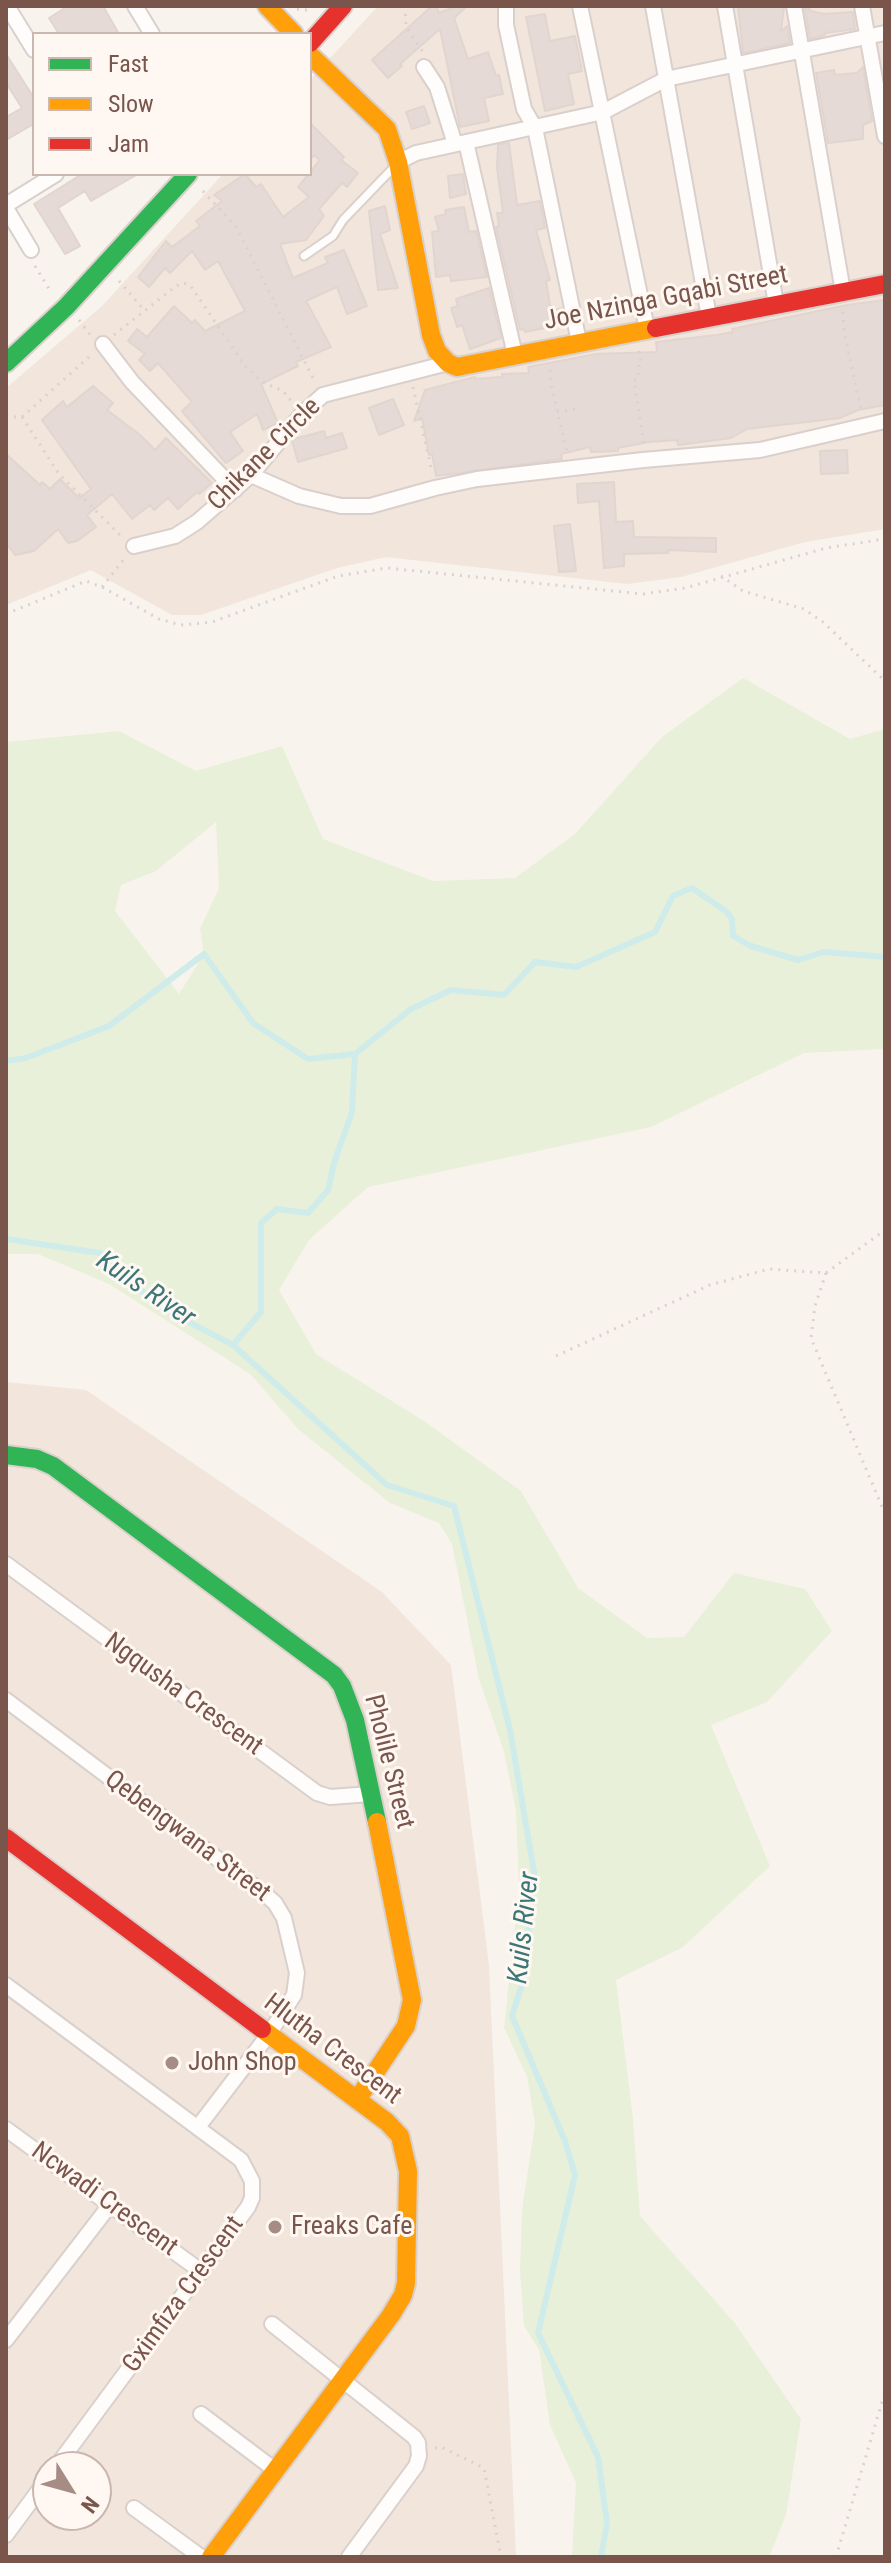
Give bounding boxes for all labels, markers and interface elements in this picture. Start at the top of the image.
legend [32,32,312,176]
text: Fast [108,50,149,78]
text: Slow [108,90,154,118]
text: Jam [108,130,149,158]
street label: Joe Nzinga Gqabi Street [541,260,791,338]
street label: Chikane Circle [202,392,328,518]
water label: Kuils River [89,1245,201,1335]
street label: Ngqusha Crescent [98,1627,268,1763]
street label: Pholile Street [356,1692,420,1832]
street label: Qebengwana Street [98,1765,276,1909]
water label: Kuils River [502,1871,548,1985]
street label: Hlutha Crescent [257,1988,407,2112]
place label: John Shop [188,2047,297,2079]
marker: John Shop [163,2054,181,2072]
street label: Ncwadi Crescent [25,2136,183,2264]
street label: Gximfiza Crescent [117,2211,251,2379]
place label: Freaks Cafe [291,2211,412,2243]
marker: Freaks Cafe [266,2218,284,2236]
north arrow [32,2451,112,2531]
text: N [76,2492,104,2517]

